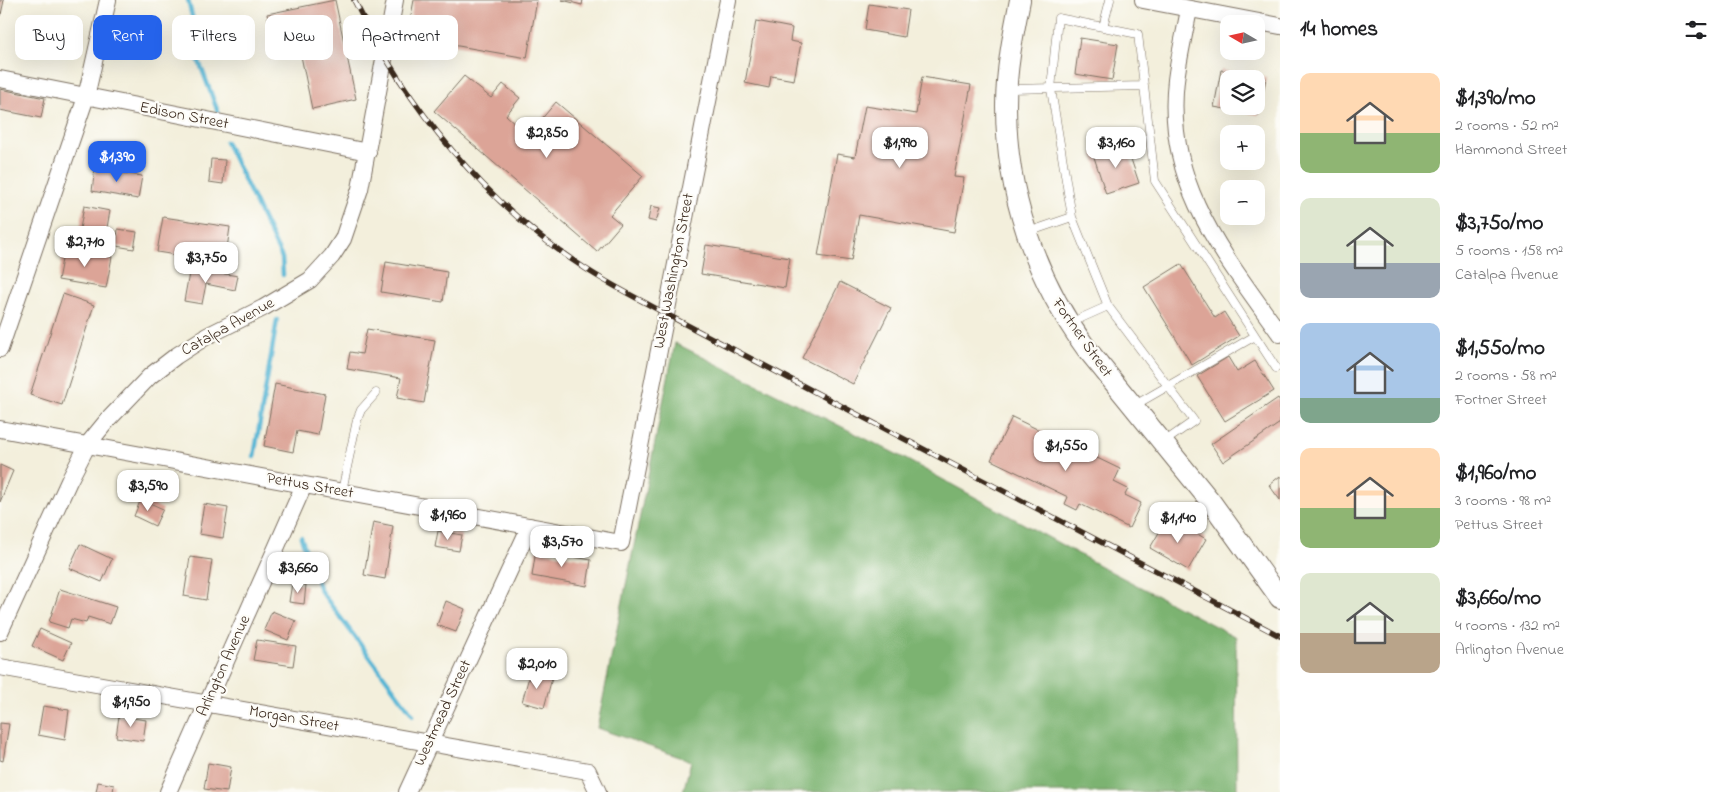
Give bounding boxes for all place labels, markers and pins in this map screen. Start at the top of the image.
pin: $2,850 [506,116,588,159]
pin: $1,990 [859,126,941,169]
pin: $3,160 [1075,126,1157,169]
pin: $1,390 [76,140,158,183]
pin: $2,710 [44,226,126,268]
pin: $3,750 [165,242,247,284]
pin: $1,550 [1025,430,1107,472]
pin: $3,590 [107,470,189,512]
pin: $1,960 [407,498,489,541]
pin: $1,140 [1137,502,1219,544]
pin: $3,570 [521,526,603,568]
pin: $3,660 [257,552,339,594]
pin: $2,010 [496,648,578,690]
pin: $1,950 [90,686,172,728]

